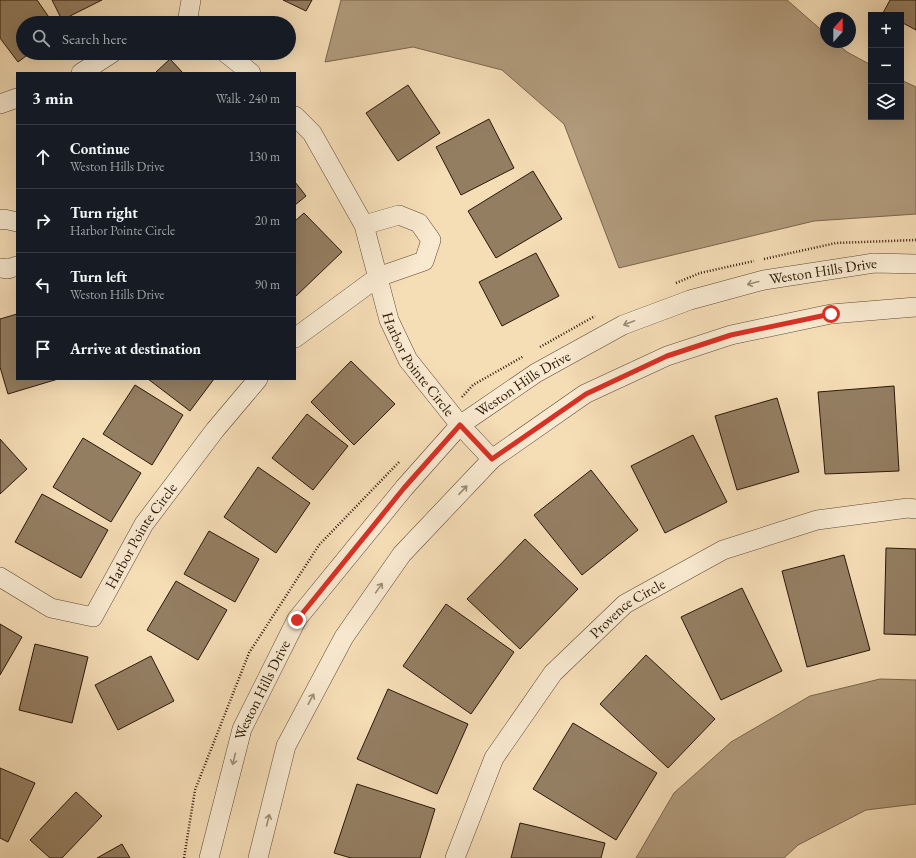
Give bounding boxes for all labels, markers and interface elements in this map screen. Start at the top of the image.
north arrow [820,12,856,48]
map controls [868,12,904,120]
button: + [868,12,904,48]
search box [16,16,296,60]
icon: search [30,27,52,49]
text: Search here [62,29,127,48]
button: − [868,48,904,84]
button: layers [868,84,904,120]
text: 3 min [32,87,73,109]
text: Walk · 240 m [216,90,280,107]
text: Continue [70,139,130,158]
icon: ahead [32,146,54,168]
text: 130 m [249,148,280,165]
text: Weston Hills Drive [70,158,164,175]
text: Turn right [70,203,138,222]
icon: right [32,210,54,232]
text: 20 m [255,212,280,229]
text: Harbor Pointe Circle [70,222,175,239]
street label: Weston Hills Drive [768,253,877,288]
text: Turn left [70,267,127,286]
icon: left [32,274,54,296]
text: 90 m [255,276,280,293]
one-way arrow [746,280,759,287]
text: Weston Hills Drive [70,286,164,303]
route start [822,305,840,323]
street label: Harbor Pointe Circle [378,310,459,420]
one-way arrow [623,319,635,327]
icon: arrive [32,338,54,360]
text: Arrive at destination [70,339,201,358]
street label: Weston Hills Drive [472,346,574,421]
street label: Harbor Pointe Circle [100,479,181,592]
one-way arrow [458,485,468,495]
street label: Provence Circle [585,574,668,642]
one-way arrow [374,583,383,594]
route end [288,611,306,629]
street label: Weston Hills Drive [230,636,294,742]
one-way arrow [308,693,315,705]
one-way arrow [230,753,237,766]
one-way arrow [264,814,272,827]

